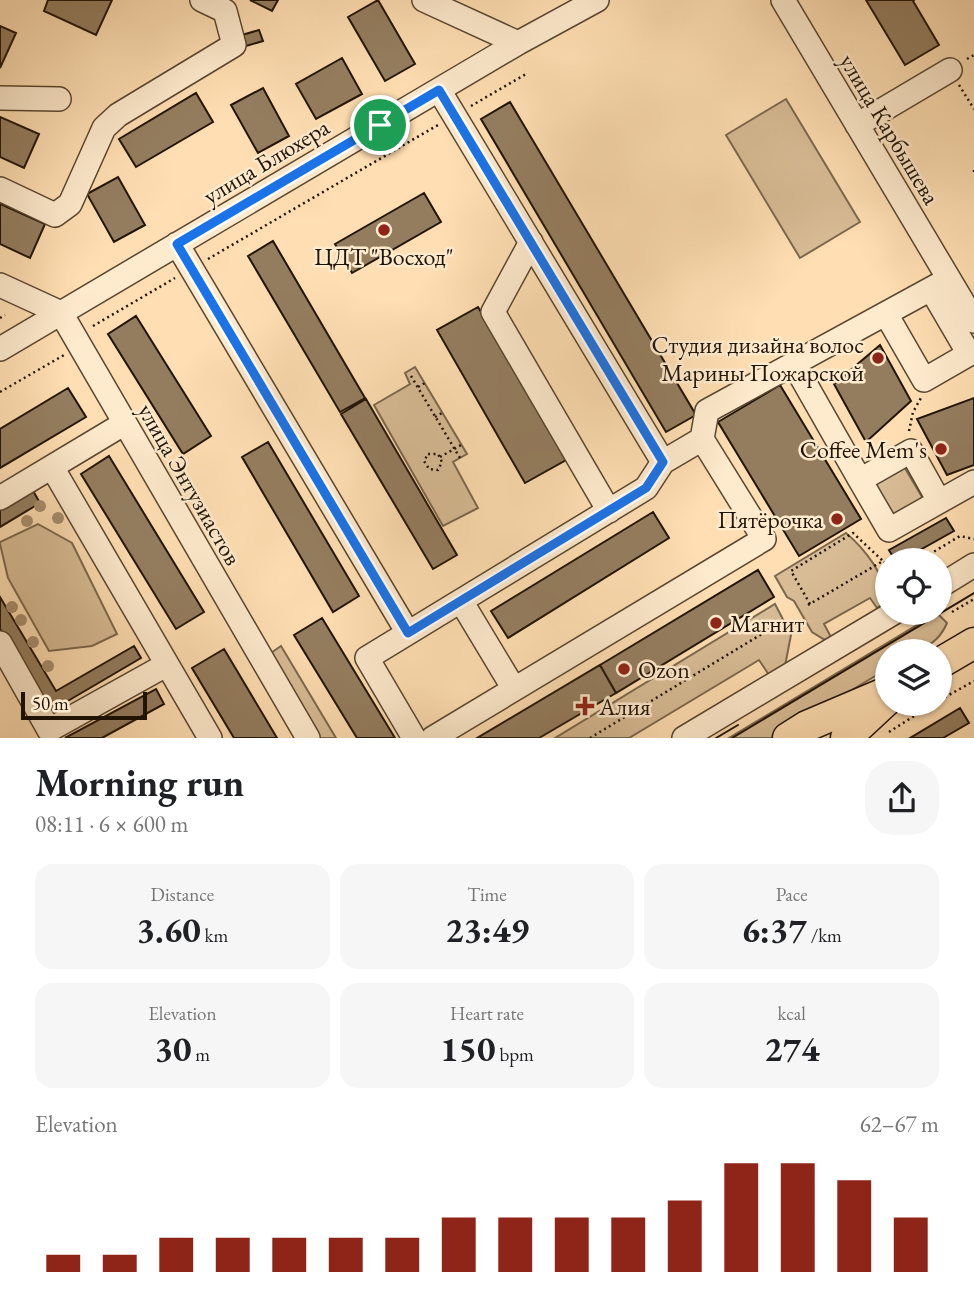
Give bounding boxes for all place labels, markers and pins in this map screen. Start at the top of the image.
pin [350,95,410,155]
marker: ЦДТ "Восход" [376,222,392,238]
place label: ЦДТ "Восход" [314,241,454,272]
place label: Студия дизайна волос Марины Пожарской [652,329,864,388]
marker: Студия дизайна волос Марины Пожарской [870,350,886,366]
place label: Coffee Mem's [800,434,927,465]
marker: Coffee Mem's [933,441,949,457]
place label: Пятёрочка [717,504,823,535]
marker: Пятёрочка [829,511,845,527]
place label: Магнит [730,608,804,639]
marker: Магнит [708,615,724,631]
place label: Ozon [638,654,690,685]
marker: Ozon [616,661,632,677]
place label: Алия [598,691,651,722]
marker: Алия [577,698,593,714]

